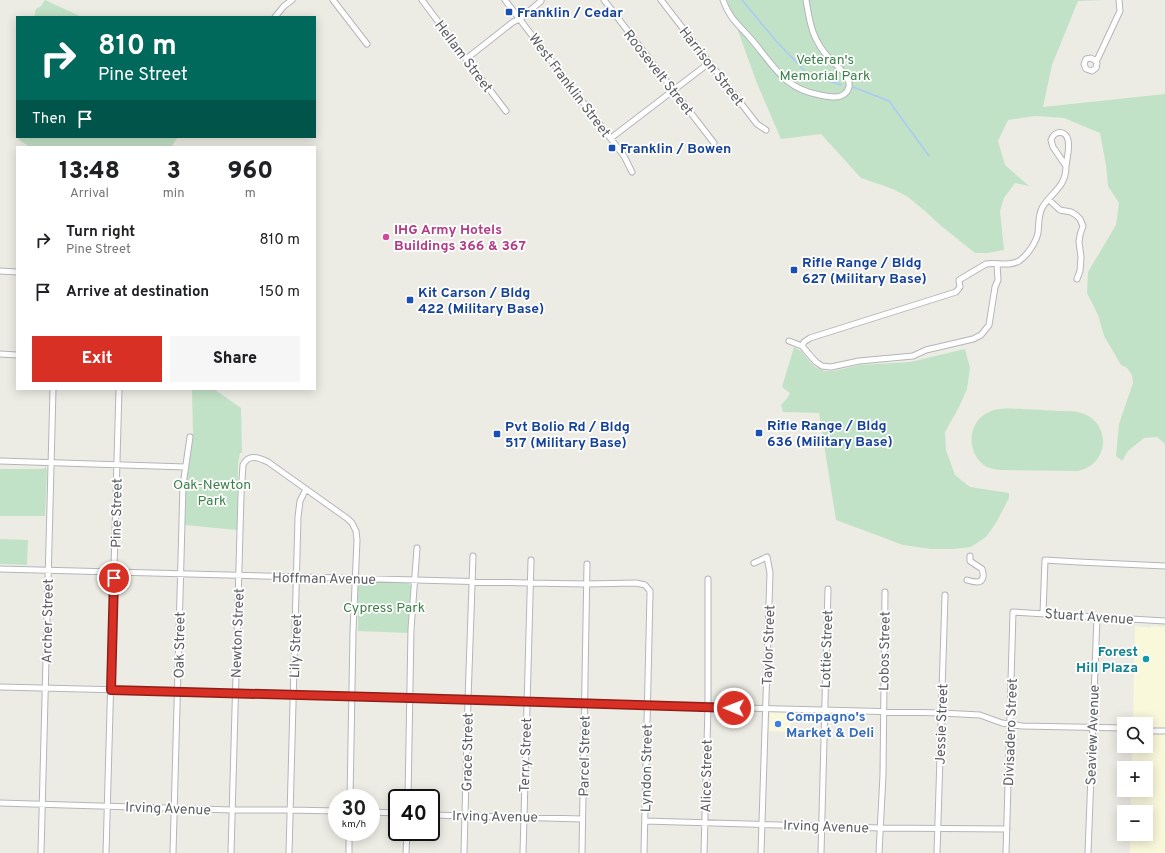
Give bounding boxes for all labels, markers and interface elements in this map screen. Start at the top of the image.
place label: Franklin / Cedar [517,5,623,22]
marker: Franklin / Cedar [504,7,514,17]
street label: Hellam Street [430,17,495,96]
street label: Harrison Street [675,24,747,110]
street label: Roosevelt Street [619,27,696,119]
text: 810 m [98,29,177,65]
street label: West Franklin Street [524,31,613,141]
icon: right [32,32,84,84]
park label: Veteran's Memorial Park [780,52,870,85]
text: Pine Street [98,64,188,87]
icon: arrive [74,108,96,130]
text: Then [32,110,66,129]
place label: Franklin / Bowen [620,141,731,158]
marker: Franklin / Bowen [607,143,617,153]
text: 13:48 [59,157,120,187]
text: 3 [166,157,181,187]
text: 960 [227,157,273,187]
text: Arrival [70,186,109,202]
text: min [163,186,184,202]
text: m [245,186,256,202]
place label: IHG Army Hotels Buildings 366 & 367 [394,222,526,255]
text: Turn right [66,223,135,242]
icon: right [32,229,54,251]
text: 810 m [259,231,300,250]
marker: IHG Army Hotels Buildings 366 & 367 [381,232,391,242]
text: Pine Street [66,242,131,258]
place label: Rifle Range / Bldg 627 (Military Base) [802,255,927,288]
marker: Rifle Range / Bldg 627 (Military Base) [789,265,799,275]
icon: arrive [32,281,54,303]
text: Arrive at destination [66,283,209,302]
text: 150 m [259,283,300,302]
place label: Kit Carson / Bldg 422 (Military Base) [418,285,544,318]
marker: Kit Carson / Bldg 422 (Military Base) [405,295,415,305]
button: Exit [32,336,162,382]
button: Share [170,336,300,382]
place label: Rifle Range / Bldg 636 (Military Base) [767,418,893,451]
place label: Pvt Bolio Rd / Bldg 517 (Military Base) [505,419,630,452]
marker: Rifle Range / Bldg 636 (Military Base) [754,428,764,438]
marker: Pvt Bolio Rd / Bldg 517 (Military Base) [492,429,502,439]
park label: Oak-Newton Park [173,477,251,510]
street label: Pine Street [108,478,127,548]
pin [97,561,131,595]
icon: arrive [103,567,125,589]
street label: Hoffman Avenue [272,570,376,589]
street label: Archer Street [39,579,58,663]
street label: Newton Street [228,588,249,678]
park label: Cypress Park [343,600,425,617]
street label: Taylor Street [760,604,779,686]
street label: Stuart Avenue [1044,606,1134,629]
street label: Lottie Street [818,610,837,689]
street label: Lobos Street [876,611,895,691]
street label: Oak Street [171,612,190,678]
street label: Lily Street [287,614,306,678]
place label: Forest Hill Plaza [1076,644,1138,677]
marker: Forest Hill Plaza [1141,654,1151,664]
street label: Divisadero Street [1001,678,1022,786]
street label: Jessie Street [933,683,952,765]
street label: Seaview Avenue [1083,684,1104,786]
position arrow [713,687,755,729]
place label: Compagno's Market & Deli [786,709,874,742]
street label: Grace Street [459,712,478,792]
street label: Parcel Street [576,715,595,797]
street label: Terry Street [517,717,536,793]
map controls [1117,717,1153,841]
button: search [1117,717,1153,753]
marker: Compagno's Market & Deli [773,719,783,729]
street label: Lyndon Street [638,724,657,812]
street label: Alice Street [698,739,717,813]
button: + [1117,761,1153,797]
speed limit sign: 40 [388,789,440,841]
text: 30 [342,797,366,823]
street label: Irving Avenue [125,800,211,819]
button: − [1117,805,1153,841]
street label: Irving Avenue [452,808,538,827]
text: km/h [342,818,366,831]
street label: Irving Avenue [783,818,869,837]

